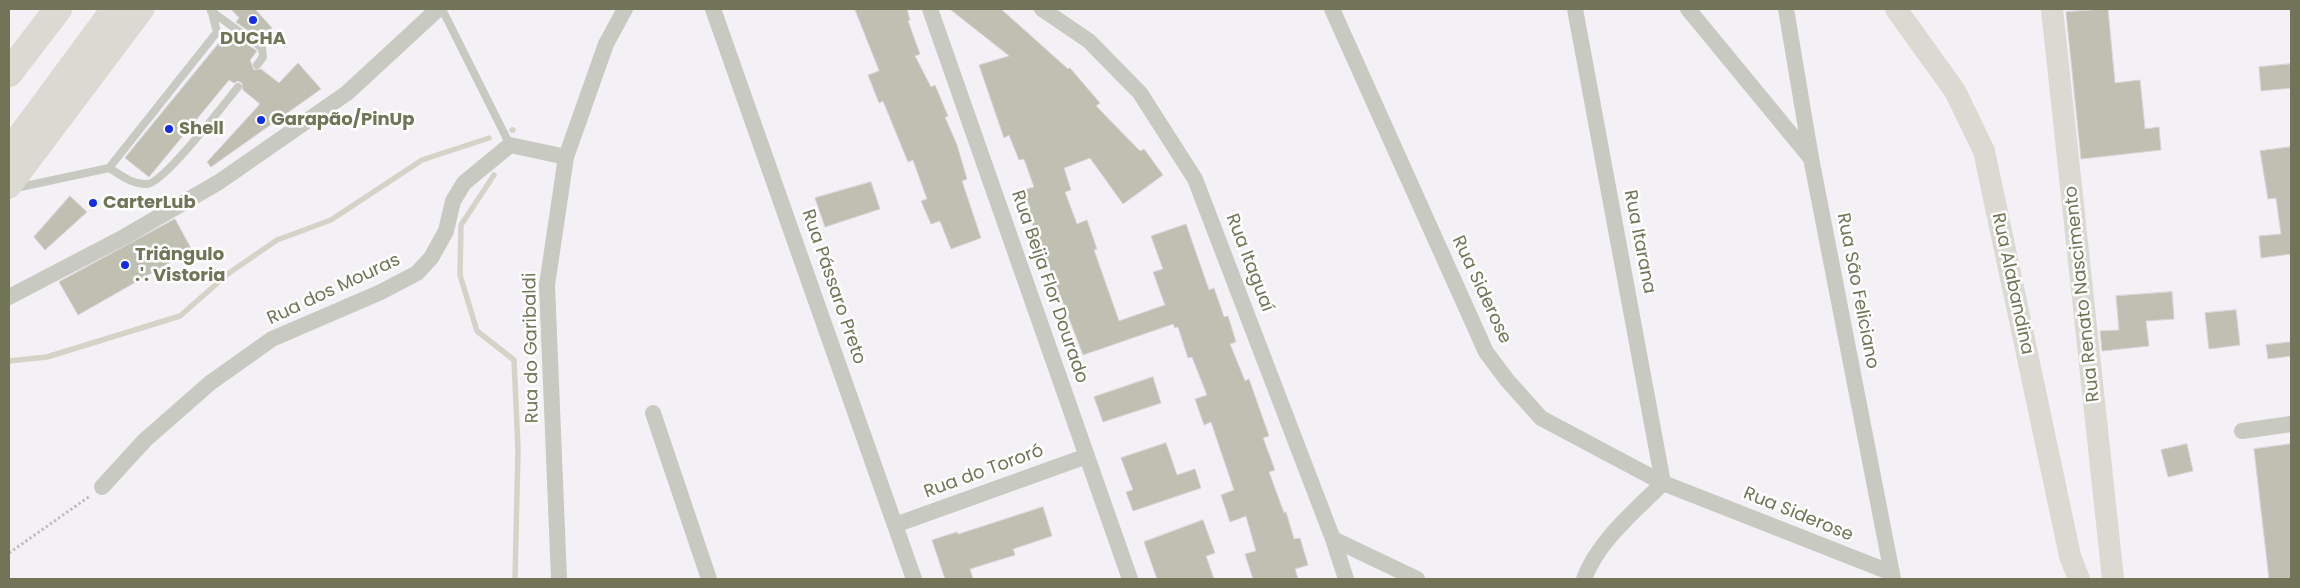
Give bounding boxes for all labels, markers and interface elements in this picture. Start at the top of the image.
marker: DUCHA [247,14,259,26]
place label: DUCHA [220,28,286,50]
place label: Garapão/PinUp [271,109,415,131]
marker: Garapão/PinUp [255,114,267,126]
place label: Shell [179,118,224,140]
marker: Shell [163,123,175,135]
street label: Rua Renato Nascimento [2061,185,2105,403]
street label: Rua Beija Flor Dourado [1006,188,1092,386]
street label: Rua Itarana [1618,188,1660,296]
place label: CarterLub [103,192,196,214]
marker: CarterLub [87,197,99,209]
street label: Rua Pássaro Preto [796,207,870,367]
street label: Rua Itaguaí [1220,211,1278,315]
street label: Rua São Feliciano [1831,211,1883,371]
street label: Rua Alabandina [1986,211,2038,357]
street label: Rua Siderose [1447,233,1515,347]
place label: Triângulo .'. Vistoria [135,244,225,286]
street label: Rua dos Mouras [264,250,404,330]
marker: Triângulo .'. Vistoria [119,259,131,271]
street label: Rua do Garibaldi [520,273,544,423]
street label: Rua do Tororó [921,440,1047,504]
street label: Rua Siderose [1740,483,1856,547]

